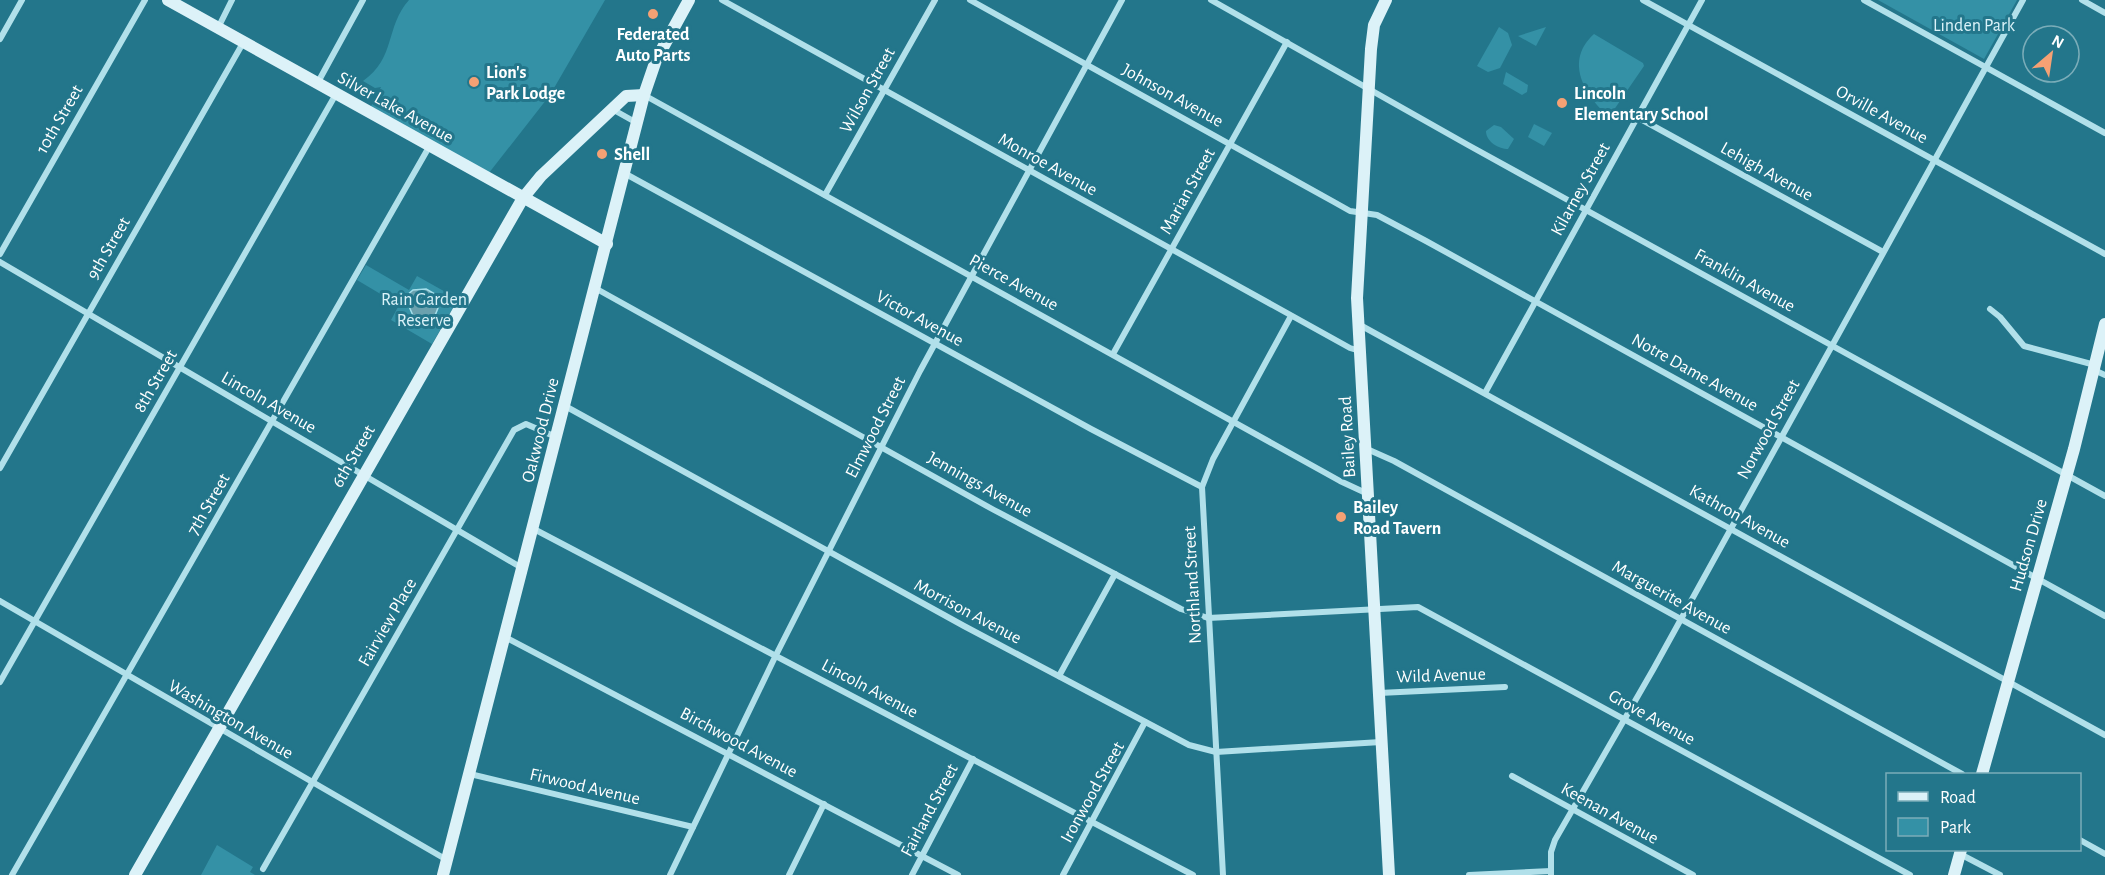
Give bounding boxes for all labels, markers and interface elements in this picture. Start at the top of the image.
marker: Federated Auto Parts [646,7,660,21]
park label: Linden Park [1933,17,2016,35]
north arrow [2021,24,2081,84]
place label: Federated Auto Parts [616,26,690,65]
text: N [2049,32,2067,51]
street label: Wilson Street [837,44,899,136]
street label: Johnson Avenue [1119,61,1226,131]
place label: Lion's Park Lodge [486,64,565,103]
street label: Silver Lake Avenue [335,69,456,147]
marker: Lion's Park Lodge [467,75,481,89]
street label: 10th Street [33,82,87,157]
street label: Orville Avenue [1833,82,1931,147]
place label: Lincoln Elementary School [1574,85,1709,124]
marker: Lincoln Elementary School [1555,96,1569,110]
street label: Monroe Avenue [995,130,1100,199]
street label: Lehigh Avenue [1717,139,1816,205]
street label: Kilarney Street [1548,140,1614,239]
street label: Marian Street [1157,145,1219,237]
place label: Shell [614,146,650,164]
marker: Shell [595,147,609,161]
street label: 9th Street [84,214,134,283]
street label: Franklin Avenue [1691,246,1798,316]
street label: Pierce Avenue [966,251,1061,315]
street label: Victor Avenue [873,288,966,350]
park label: Rain Garden Reserve [381,291,467,330]
street label: Notre Dame Avenue [1628,331,1761,415]
street label: 8th Street [131,347,181,416]
street label: Lincoln Avenue [218,369,319,437]
street label: Elmwood Street [843,374,909,481]
street label: Oakwood Drive [519,376,563,484]
street label: Norwood Street [1734,376,1804,482]
street label: Bailey Road [1337,396,1359,478]
street label: 6th Street [329,422,379,491]
street label: Jennings Avenue [924,449,1035,521]
street label: 7th Street [184,470,234,538]
street label: Kathron Avenue [1686,482,1793,552]
street label: Hudson Drive [2007,497,2051,594]
place label: Bailey Road Tavern [1353,499,1441,538]
marker: Bailey Road Tavern [1334,510,1348,524]
street label: Northland Street [1181,525,1205,644]
street label: Marguerite Avenue [1609,558,1734,638]
street label: Fairview Place [355,575,420,670]
street label: Morrison Avenue [911,576,1024,648]
street label: Lincoln Avenue [818,656,921,722]
street label: Wild Avenue [1396,665,1486,687]
street label: Washington Avenue [165,677,296,763]
street label: Grove Avenue [1605,687,1698,749]
street label: Birchwood Avenue [677,704,800,781]
street label: Ironwood Street [1058,739,1128,846]
street label: Fairland Street [898,761,962,860]
street label: Firwood Avenue [528,766,642,808]
legend [1886,773,2081,851]
street label: Keenan Avenue [1558,780,1661,848]
text: Road [1940,789,1976,807]
text: Park [1940,819,1972,837]

